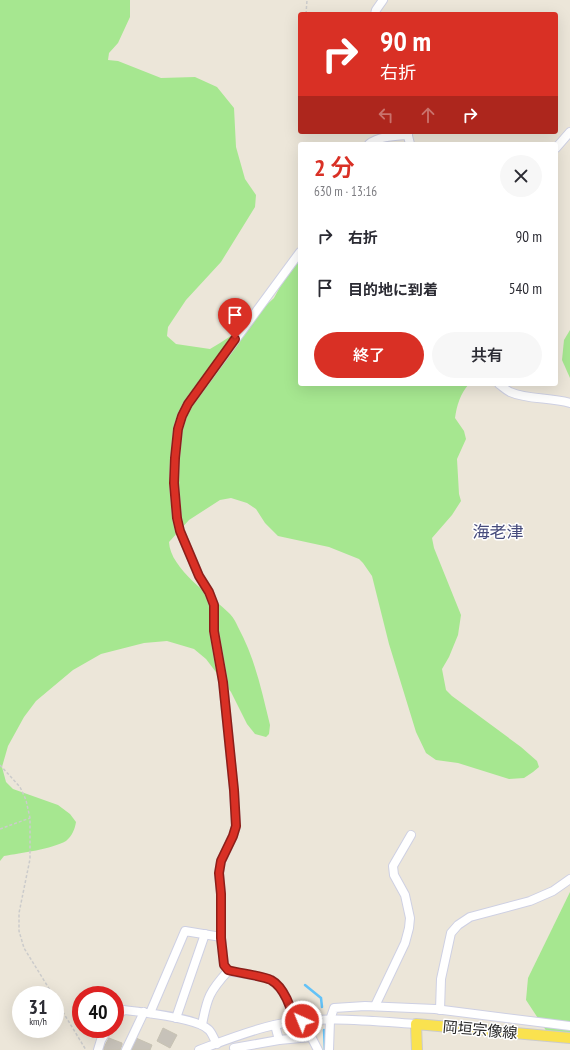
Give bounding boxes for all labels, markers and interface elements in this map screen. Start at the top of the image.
text: 90 m [380,22,431,59]
icon: right [314,28,366,80]
text: 右折 [380,61,416,84]
icon: left [375,104,397,126]
icon: ahead [417,104,439,126]
icon: right [459,104,481,126]
text: 2 分 [314,152,354,183]
button: close [500,155,542,197]
text: 630 m · 13:16 [314,183,377,200]
icon: right [314,225,336,247]
text: 90 m [516,227,542,246]
text: 右折 [348,228,378,247]
icon: arrive [314,277,336,299]
text: 540 m [509,279,542,298]
text: 目的地に到着 [348,280,438,299]
pin [218,298,252,339]
icon: arrive [224,304,246,326]
button: 終了 [314,332,424,378]
button: 共有 [432,332,542,378]
district label: 海老津 [473,521,524,543]
speed limit sign: 40 [72,986,124,1038]
text: 31 [28,994,48,1020]
position arrow [281,1000,323,1042]
text: km/h [29,1015,47,1028]
street label: 岡垣宗像線 [442,1017,518,1042]

